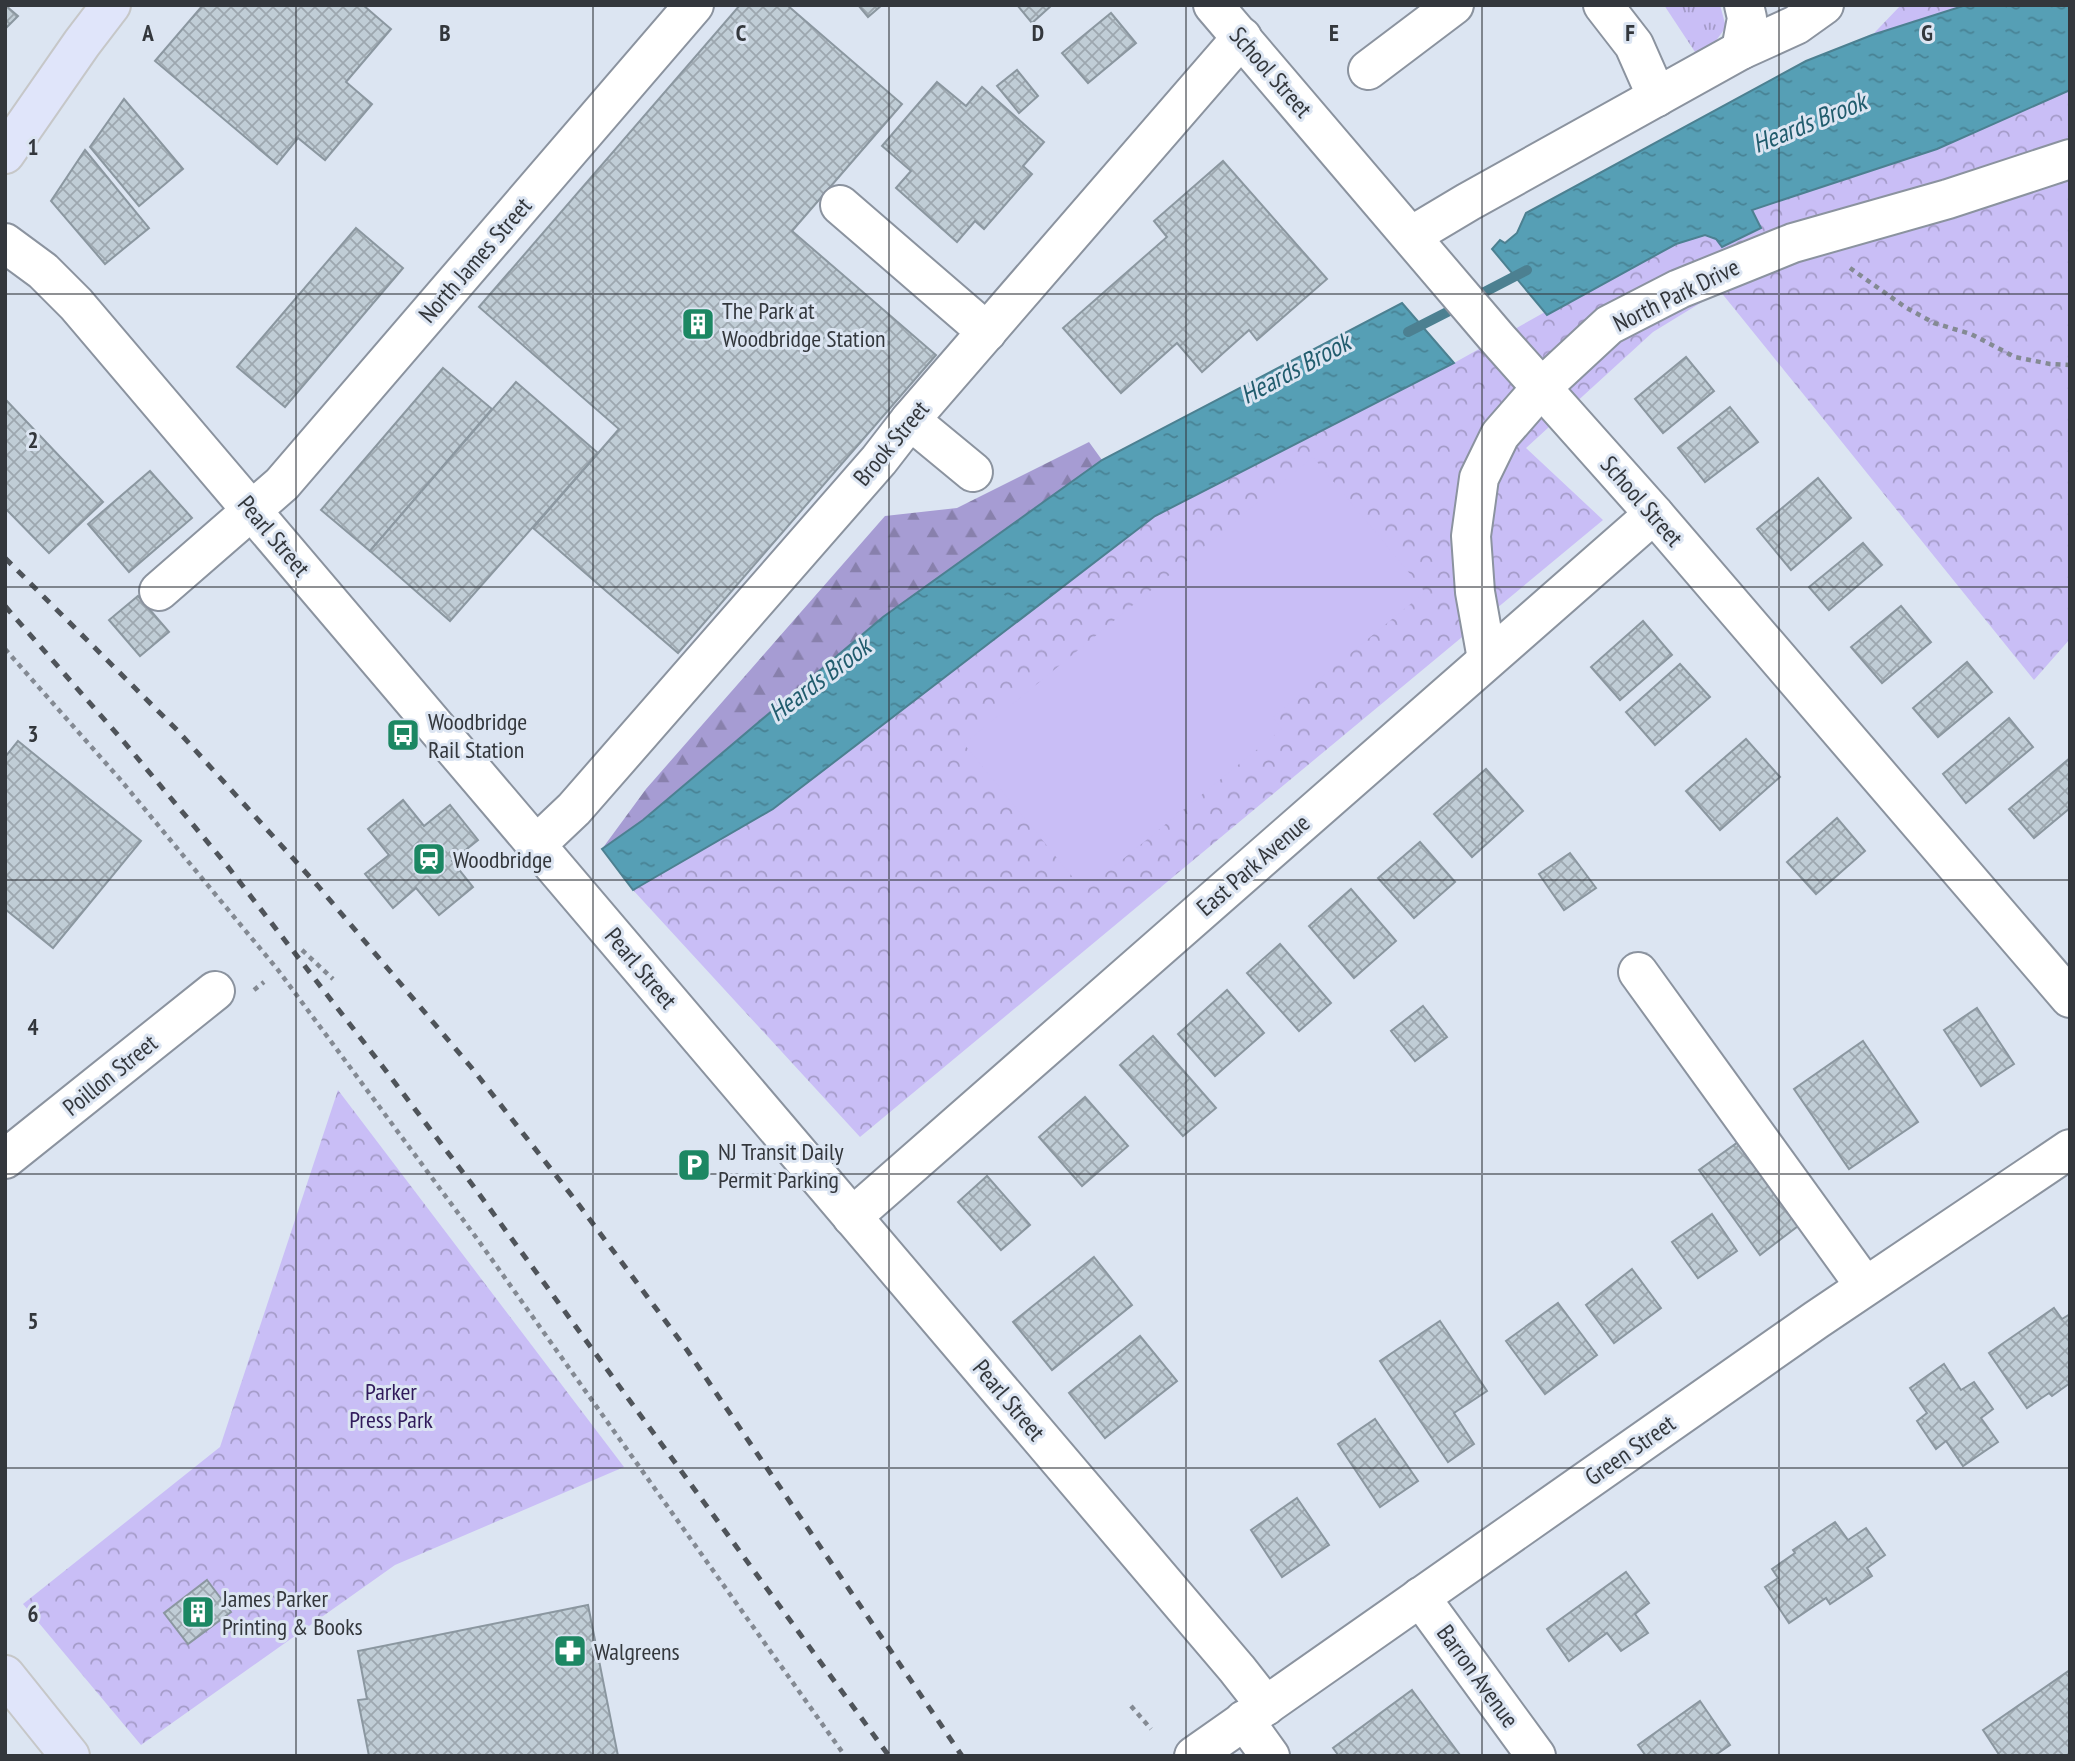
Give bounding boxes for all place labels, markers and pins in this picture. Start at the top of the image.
place label: The Park at Woodbridge Station [722,295,886,354]
building icon: The Park at Woodbridge Station [679,305,717,343]
place label: Woodbridge Rail Station [428,706,527,765]
bus stop icon: Woodbridge Rail Station [384,716,422,754]
station icon: Woodbridge [410,840,448,878]
place label: Woodbridge [453,844,552,875]
place label: NJ Transit Daily Permit Parking [718,1136,844,1195]
parking icon: NJ Transit Daily Permit Parking [675,1146,713,1184]
place label: James Parker Printing & Books [221,1583,363,1642]
building icon: James Parker Printing & Books [179,1593,217,1631]
pharmacy icon: Walgreens [551,1632,589,1670]
place label: Walgreens [594,1636,680,1667]

